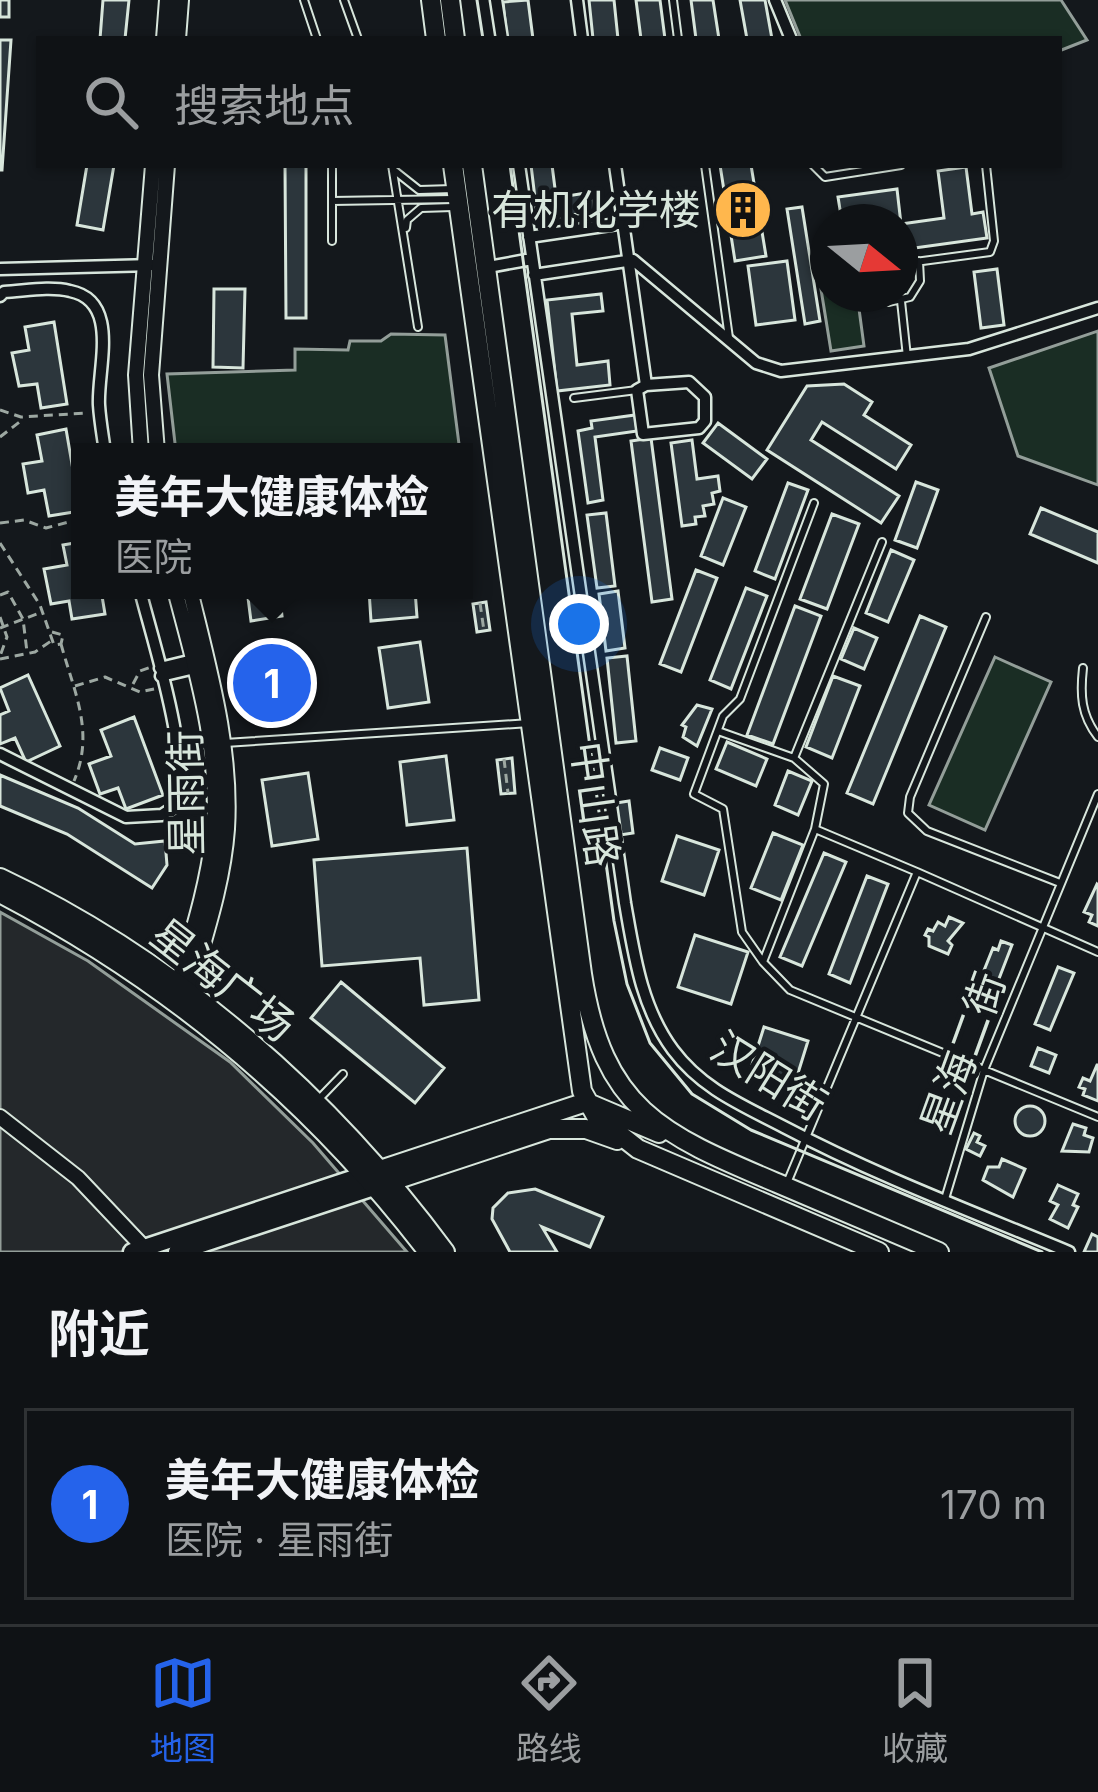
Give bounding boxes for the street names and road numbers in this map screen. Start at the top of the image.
street label: 星雨街 [159,730,212,856]
street label: 中山路 [561,738,630,870]
street label: 星海广场 [141,908,305,1051]
street label: 星海二街 [910,965,1015,1140]
street label: 汉阳街 [702,1021,836,1131]

